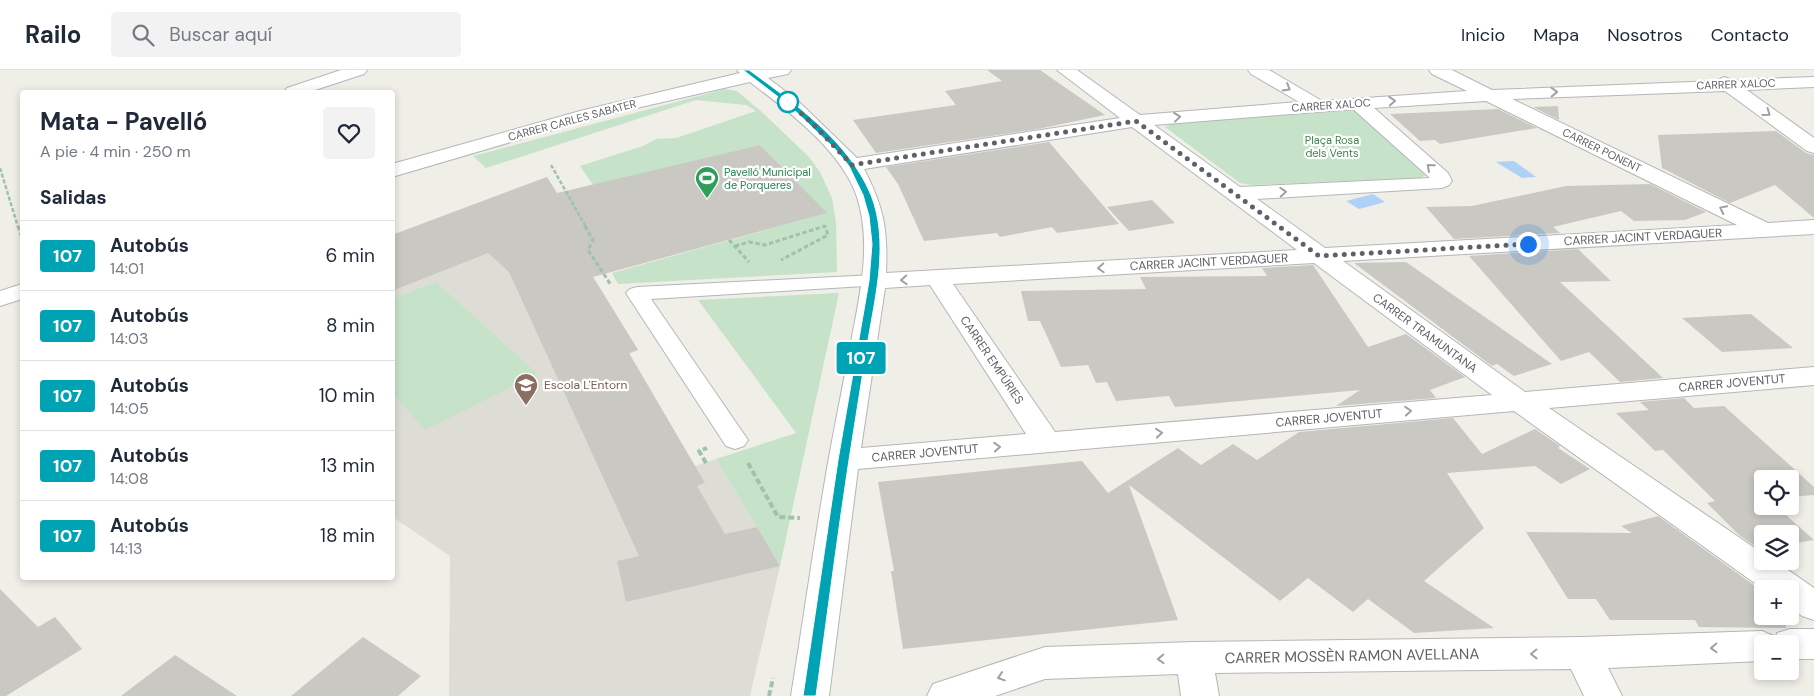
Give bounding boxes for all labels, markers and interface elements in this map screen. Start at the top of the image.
search box [111,12,461,57]
text: Railo [25,19,81,50]
icon: search [129,21,157,49]
text: Buscar aquí [169,22,272,47]
text: Inicio [1461,23,1505,47]
text: Mapa [1533,23,1579,47]
text: Nosotros [1607,23,1683,47]
text: Contacto [1711,23,1789,47]
street label: CARRER XALOC [1696,76,1776,92]
one-way arrow [1282,81,1291,91]
one-way arrow [1550,86,1558,97]
unlabelled marker [777,91,799,113]
street label: CARRER XALOC [1291,95,1371,115]
street label: CARRER CARLES SABATER [506,96,638,144]
one-way arrow [1388,96,1396,107]
text: Mata - Pavelló [40,106,207,137]
button: heart [323,107,375,159]
one-way arrow [1761,107,1771,116]
one-way arrow [1174,112,1182,123]
street label: CARRER PONENT [1560,125,1644,175]
park label: Plaça Rosa dels Vents [1305,133,1359,160]
text: A pie · 4 min · 250 m [40,141,191,162]
one-way arrow [1426,164,1435,173]
sports icon: Pavelló Municipal de Porqueres [694,165,720,199]
place label: Pavelló Municipal de Porqueres [724,165,811,192]
text: Salidas [40,185,107,210]
one-way arrow [1279,186,1287,197]
one-way arrow [1719,205,1728,215]
street label: CARRER JACINT VERDAGUER [1563,225,1723,249]
your location [1516,232,1541,257]
text: Autobús [110,233,189,258]
text: 6 min [326,243,375,268]
text: 107 [53,244,82,268]
street label: CARRER JACINT VERDAGUER [1129,250,1289,274]
text: 14:01 [110,258,144,279]
one-way arrow [1097,263,1105,274]
one-way arrow [900,274,908,285]
street label: CARRER TRAMUNTANA [1369,290,1481,376]
text: Autobús [110,303,189,328]
text: 8 min [326,313,375,338]
street label: CARRER EMPÚRIES [957,313,1027,407]
text: 107 [53,314,82,338]
text: 14:03 [110,328,148,349]
line badge: 107 [832,342,890,374]
text: 107 [847,346,875,370]
street label: CARRER JOVENTUT [1678,370,1786,396]
school or university icon: Escola L'Entorn [513,372,539,406]
text: Autobús [110,373,189,398]
place label: Escola L'Entorn [544,377,627,393]
text: 10 min [319,383,375,408]
text: 107 [53,384,82,408]
text: 14:05 [110,398,149,419]
street label: CARRER JOVENTUT [1275,405,1383,431]
one-way arrow [1404,406,1412,417]
one-way arrow [1155,428,1163,439]
street label: CARRER JOVENTUT [871,440,979,466]
one-way arrow [993,442,1001,453]
text: Autobús [110,443,189,468]
text: 13 min [320,453,375,478]
text: 107 [53,454,82,478]
text: 14:08 [110,468,149,489]
map controls [1754,470,1799,680]
button: locate [1754,470,1799,515]
text: Autobús [110,513,189,538]
text: 18 min [320,523,375,548]
text: 107 [53,524,82,548]
button: layers [1754,525,1799,570]
text: 14:13 [110,538,142,559]
button: + [1754,580,1799,625]
button: − [1754,635,1799,680]
one-way arrow [1710,642,1718,653]
street label: CARRER MOSSÈN RAMON AVELLANA [1225,644,1480,668]
one-way arrow [1530,648,1538,659]
one-way arrow [1157,654,1165,664]
one-way arrow [998,672,1006,682]

